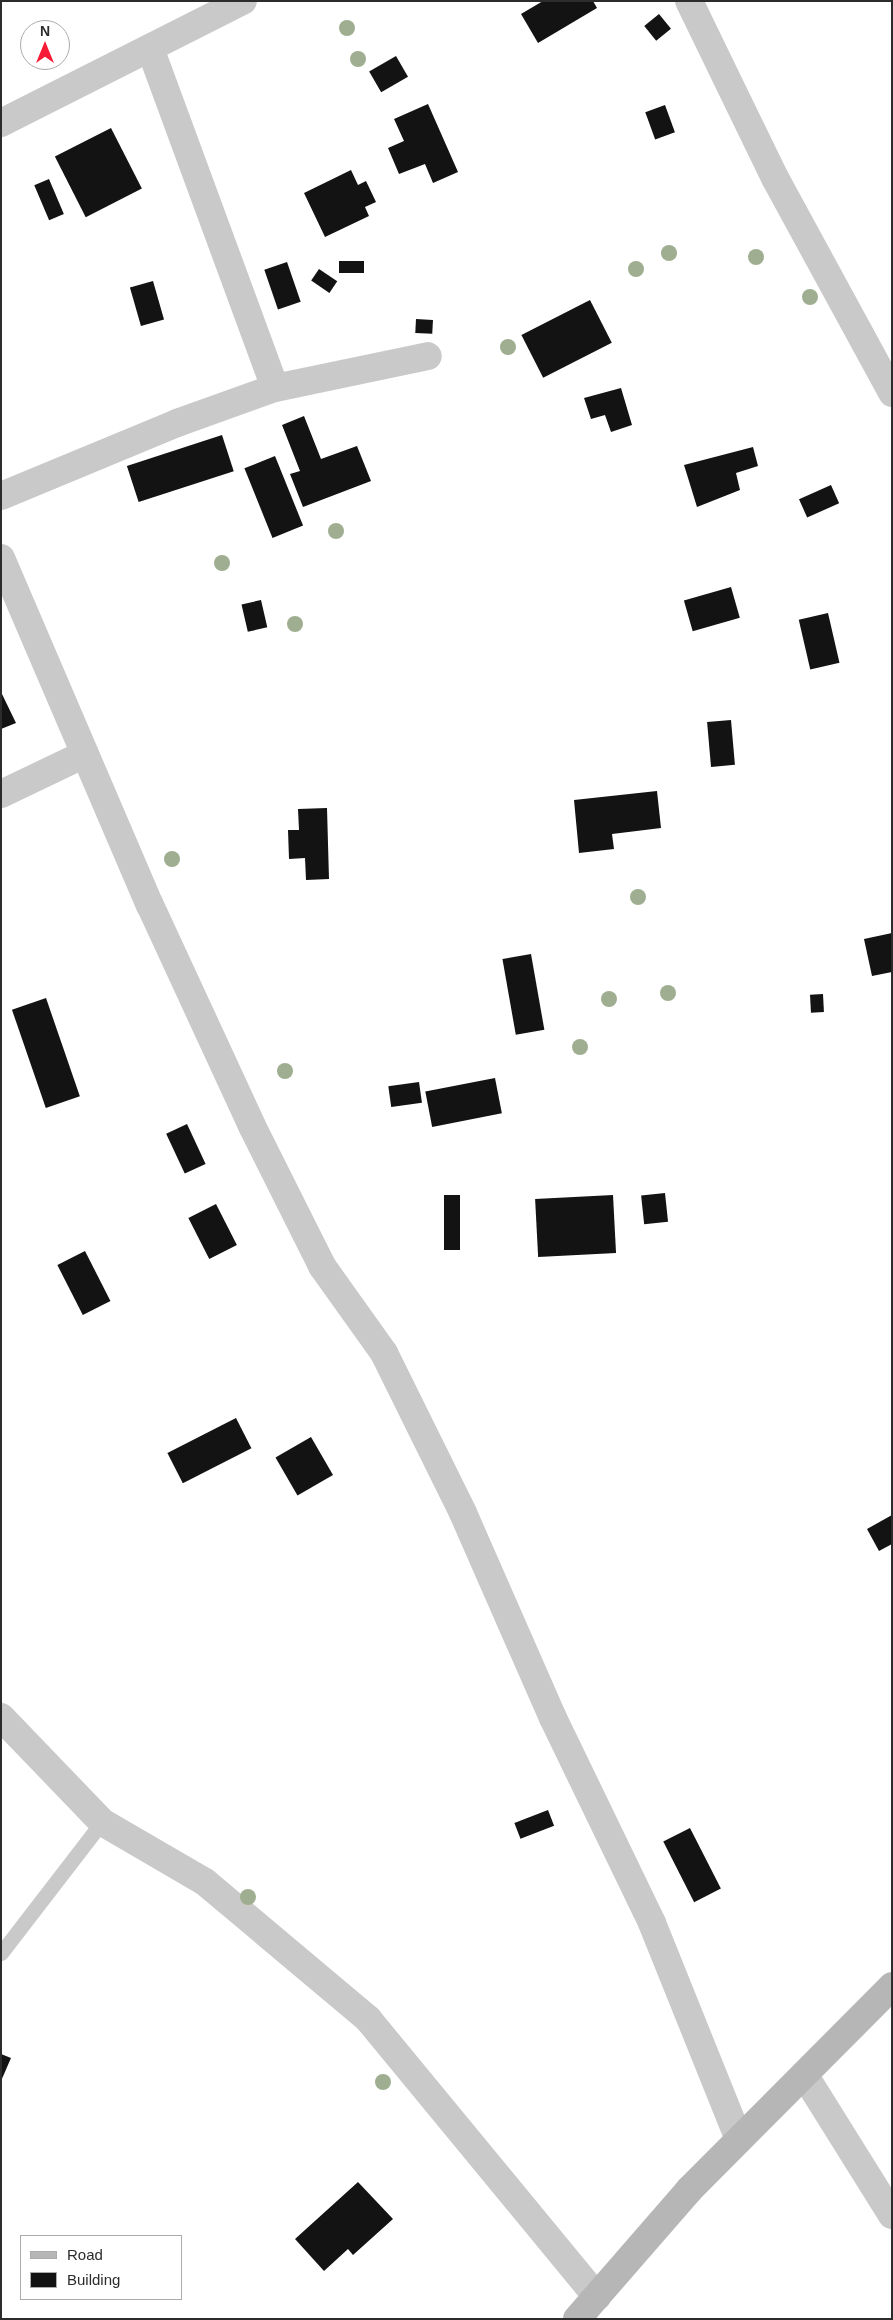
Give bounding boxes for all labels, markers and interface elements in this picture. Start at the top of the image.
north arrow [20,20,70,70]
text: N [40,23,50,39]
legend [20,2235,182,2300]
text: Road [67,2246,103,2263]
text: Building [67,2271,120,2288]

